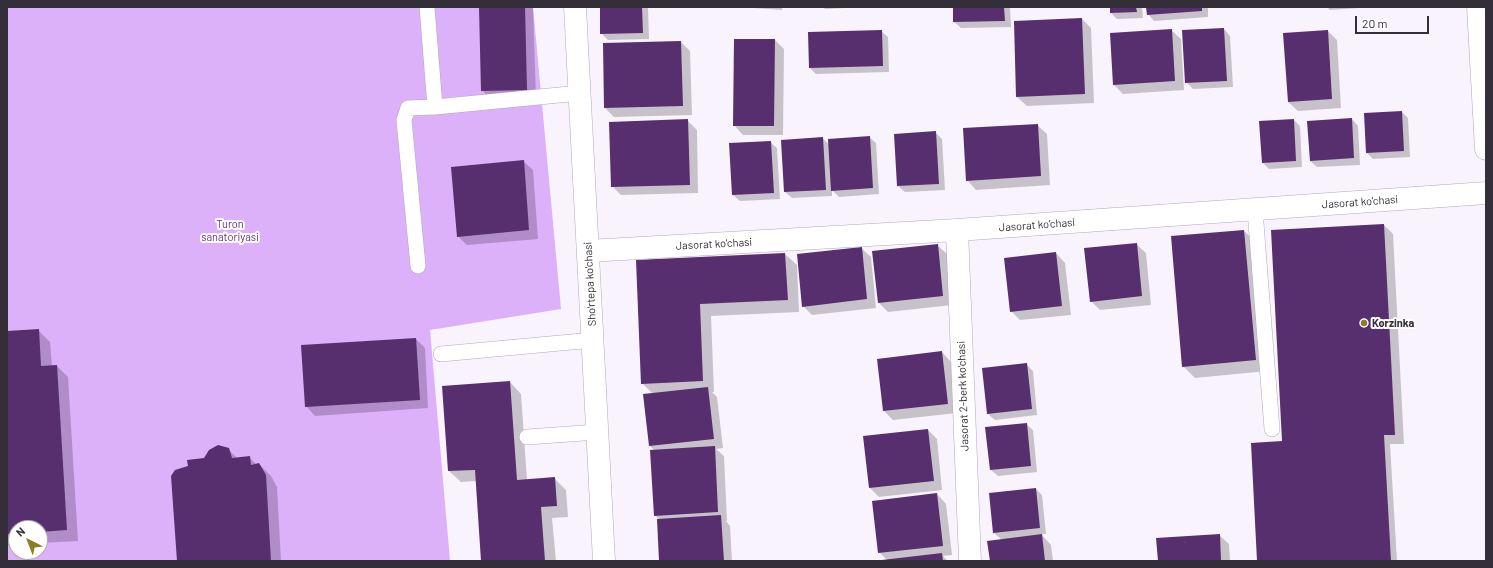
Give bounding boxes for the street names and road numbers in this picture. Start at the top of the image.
street label: Jasorat ko'chasi [1321,193,1399,211]
street label: Jasorat ko'chasi [998,216,1076,234]
street label: Jasorat ko'chasi [675,235,753,253]
street label: Sho'rtepa ko'chasi [581,241,599,327]
street label: Jasorat 2-berk ko'chasi [954,341,972,451]

